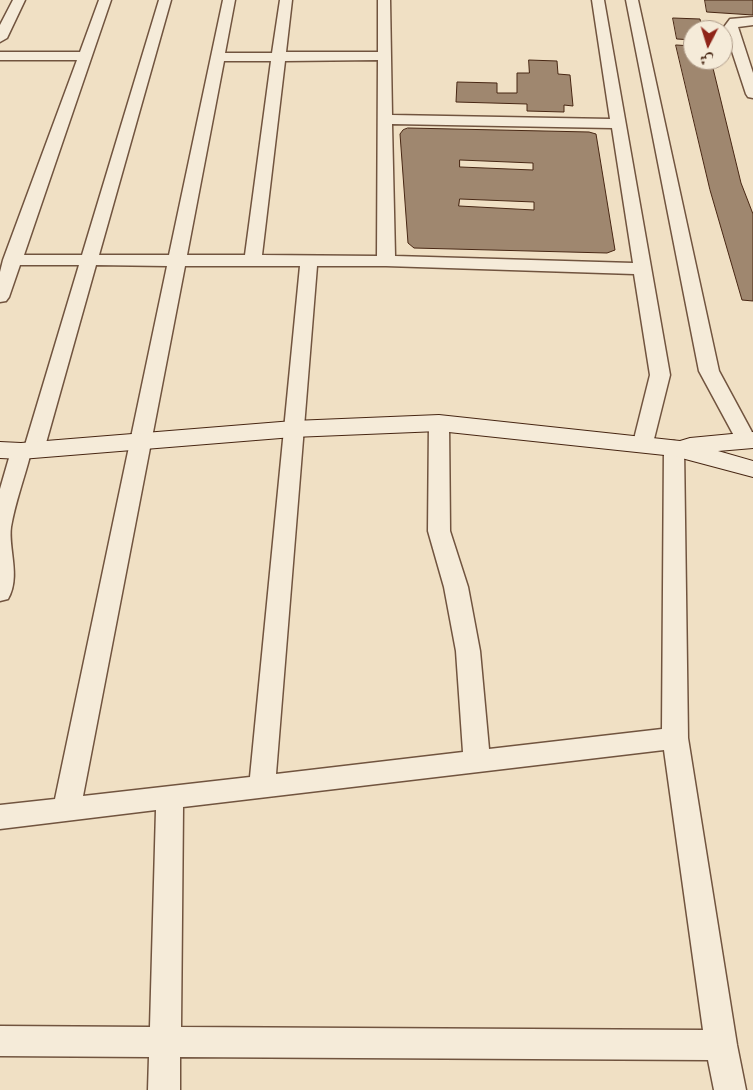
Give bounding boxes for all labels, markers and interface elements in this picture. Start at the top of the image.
north arrow [683,20,733,70]
text: ش [699,50,714,69]

